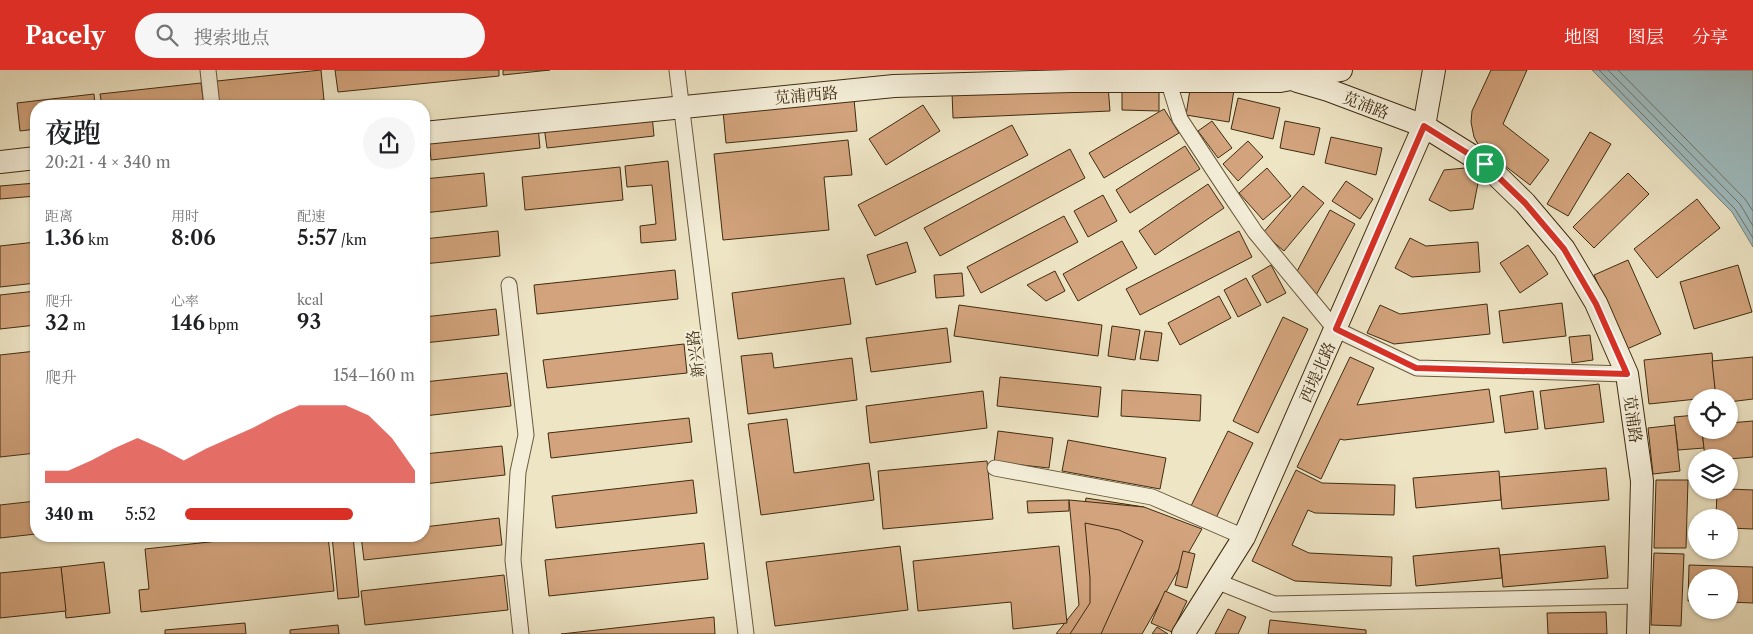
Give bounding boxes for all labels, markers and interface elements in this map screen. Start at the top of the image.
search box [135,13,485,58]
text: Pacely [25,21,105,50]
icon: search [153,21,181,49]
text: 搜索地点 [193,26,269,49]
text: 地图 [1564,26,1600,48]
text: 图层 [1628,26,1664,48]
text: 分享 [1692,26,1728,48]
street label: 苋浦西路 [773,82,839,108]
street label: 苋浦路 [1340,87,1392,123]
text: 夜跑 [45,116,101,150]
button: share [363,117,415,169]
pin [1464,143,1506,185]
icon: arrive [1471,150,1499,178]
text: 20:21 · 4 × 340 m [45,152,171,172]
text: 距离 [45,207,73,225]
text: 用时 [171,207,199,225]
text: 配速 [297,207,325,225]
text: 1.36 [45,225,84,250]
text: 8:06 [171,225,216,250]
text: 5:57 [297,225,337,250]
text: km [84,231,109,249]
text: /km [337,231,367,249]
text: kcal [297,291,323,309]
text: 爬升 [45,292,73,310]
text: 心率 [171,292,199,310]
text: 93 [297,309,321,334]
text: 32 [45,310,69,335]
text: 146 [171,310,205,335]
text: m [69,316,86,334]
text: bpm [205,316,239,334]
street label: 新兴路 [682,329,708,379]
street label: 西堤北路 [1295,339,1339,405]
text: 154–160 m [333,365,415,385]
text: 爬升 [45,367,77,387]
map controls [1688,389,1738,619]
button: locate [1688,389,1738,439]
street label: 苋浦路 [1620,394,1646,444]
button: layers [1688,449,1738,499]
text: 340 m [45,504,94,524]
text: 5:52 [125,504,156,524]
button: + [1688,509,1738,559]
button: − [1688,569,1738,619]

